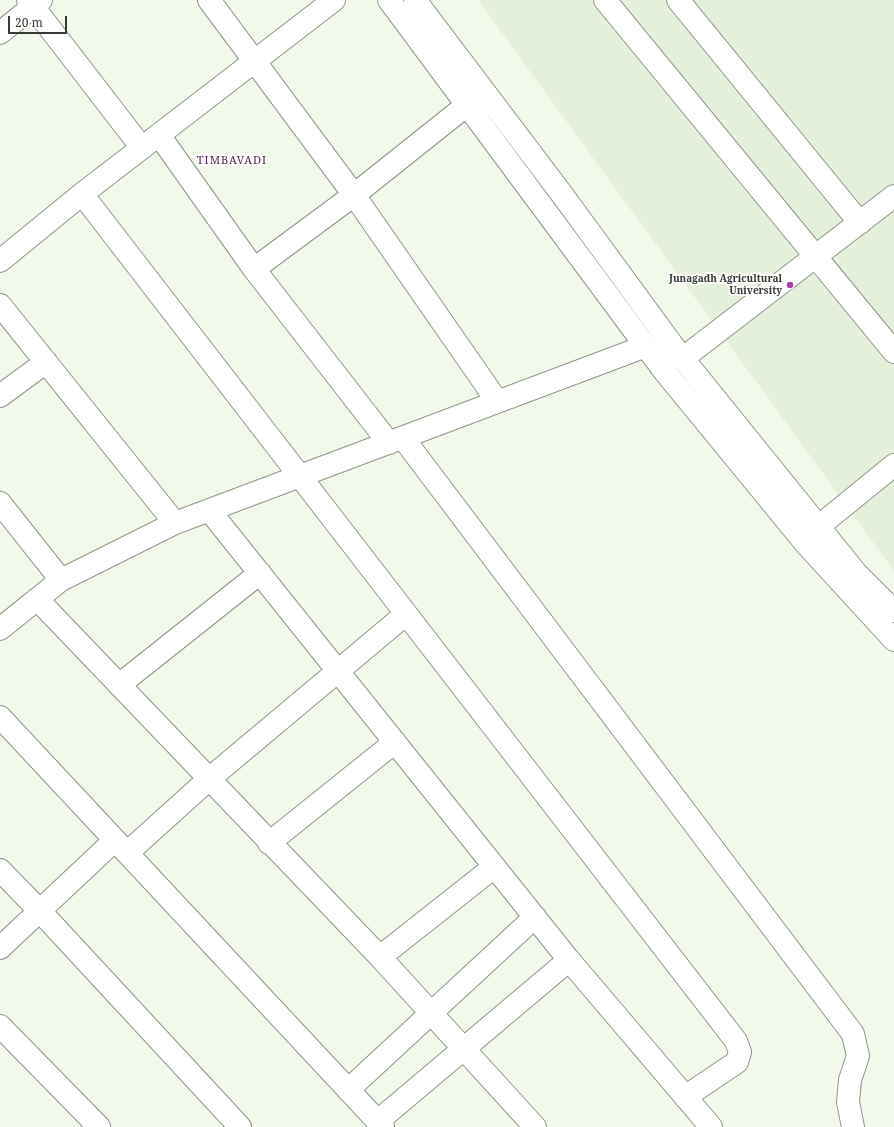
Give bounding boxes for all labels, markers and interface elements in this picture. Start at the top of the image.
scale bar [10,8,69,34]
text: 20 m [15,14,43,31]
district label: TIMBAVADI [197,154,267,168]
place label: Junagadh Agricultural University [669,273,782,296]
marker: Junagadh Agricultural University [785,280,795,290]

